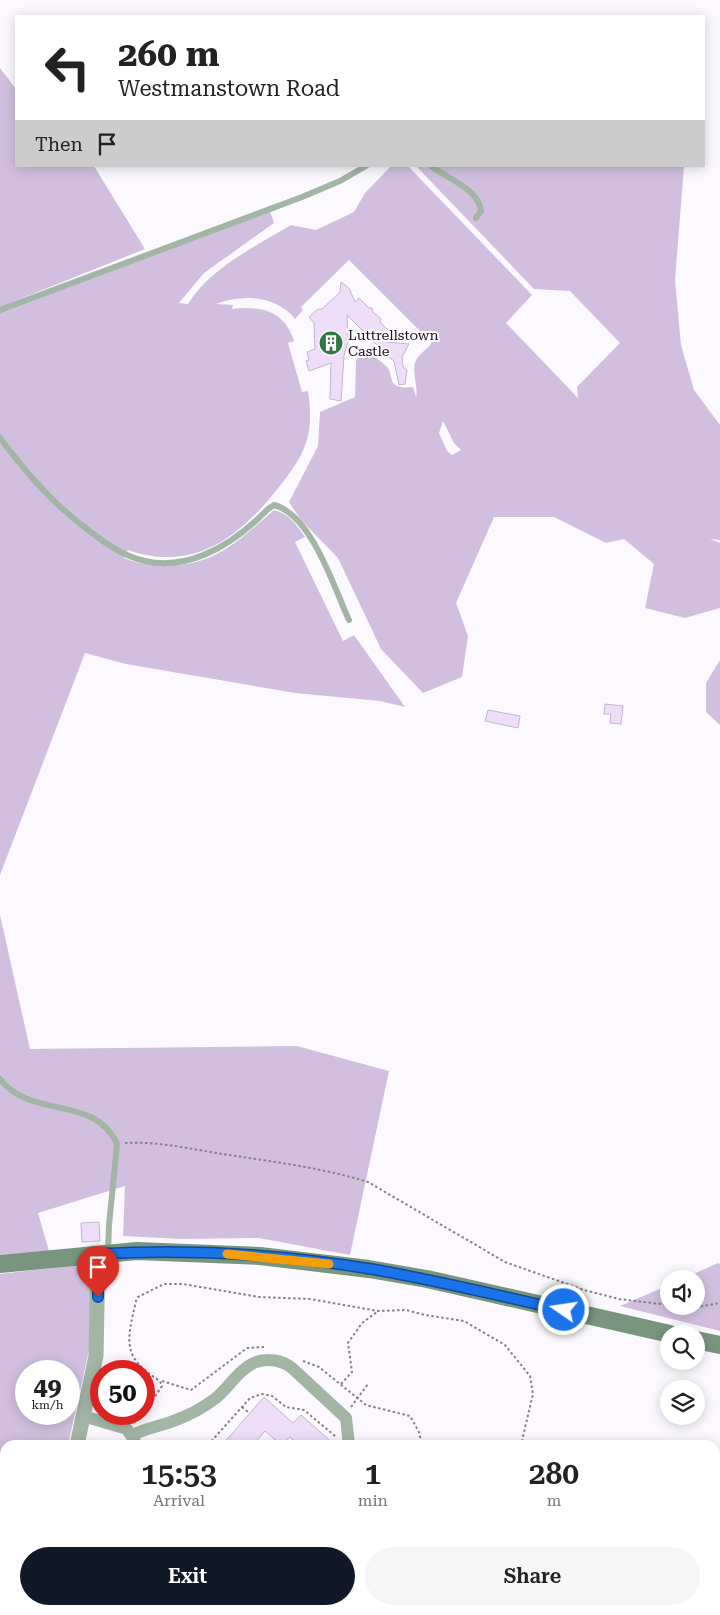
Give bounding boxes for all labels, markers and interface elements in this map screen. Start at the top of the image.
text: 260 m [118,34,219,75]
icon: left [35,35,100,100]
text: Westmanstown Road [118,76,340,101]
icon: arrive [93,130,121,158]
text: Then [35,133,83,156]
place label: Luttrellstown Castle [348,327,438,359]
building icon: Luttrellstown Castle [318,330,344,356]
pin [77,1246,119,1297]
icon: arrive [84,1253,112,1281]
map controls [660,1270,705,1425]
button: sound [660,1270,705,1315]
position arrow [537,1283,589,1335]
button: search [660,1325,705,1370]
speed limit sign: 50 [90,1360,155,1425]
text: 49 [33,1372,62,1401]
button: layers [660,1380,705,1425]
text: km/h [31,1398,64,1412]
text: 15:53 [141,1456,217,1491]
text: 1 [364,1456,381,1491]
text: 280 [529,1456,579,1491]
text: Arrival [153,1491,205,1510]
text: min [358,1491,388,1510]
text: m [547,1491,561,1510]
button: Exit [20,1547,355,1605]
button: Share [365,1547,700,1605]

